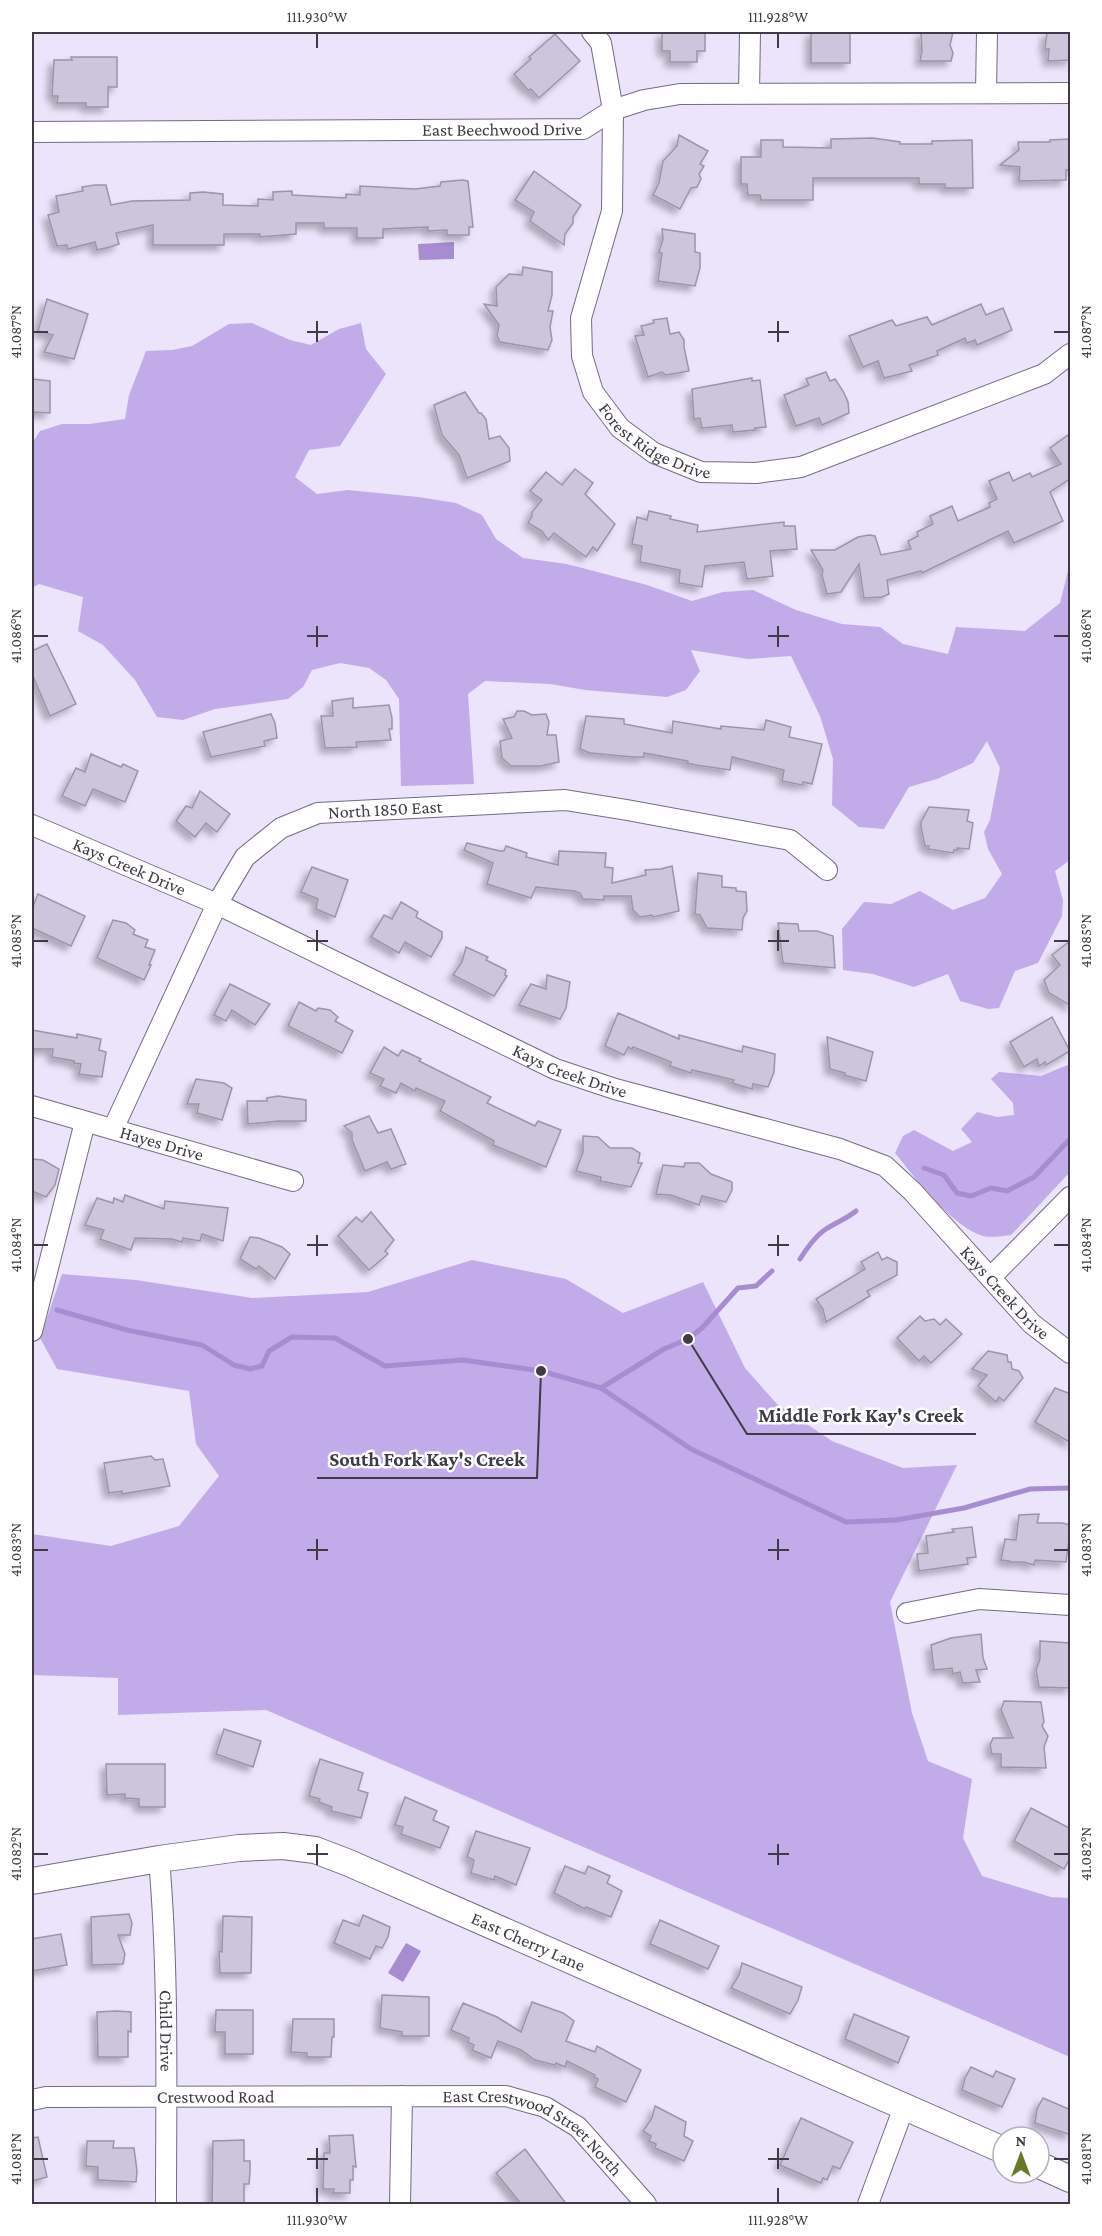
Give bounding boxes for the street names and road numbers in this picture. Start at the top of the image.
street label: East Beechwood Drive [422,119,582,140]
street label: Forest Ridge Drive [595,399,711,482]
street label: North 1850 East [327,796,444,822]
street label: Kays Creek Drive [70,834,189,900]
street label: Kays Creek Drive [510,1040,629,1102]
street label: Hayes Drive [118,1122,206,1165]
street label: Kays Creek Drive [956,1242,1053,1343]
street label: East Cherry Lane [468,1908,588,1975]
street label: Child Drive [156,1990,176,2072]
street label: East Crestwood Street North [443,2086,627,2180]
street label: Crestwood Road [157,2087,275,2107]

